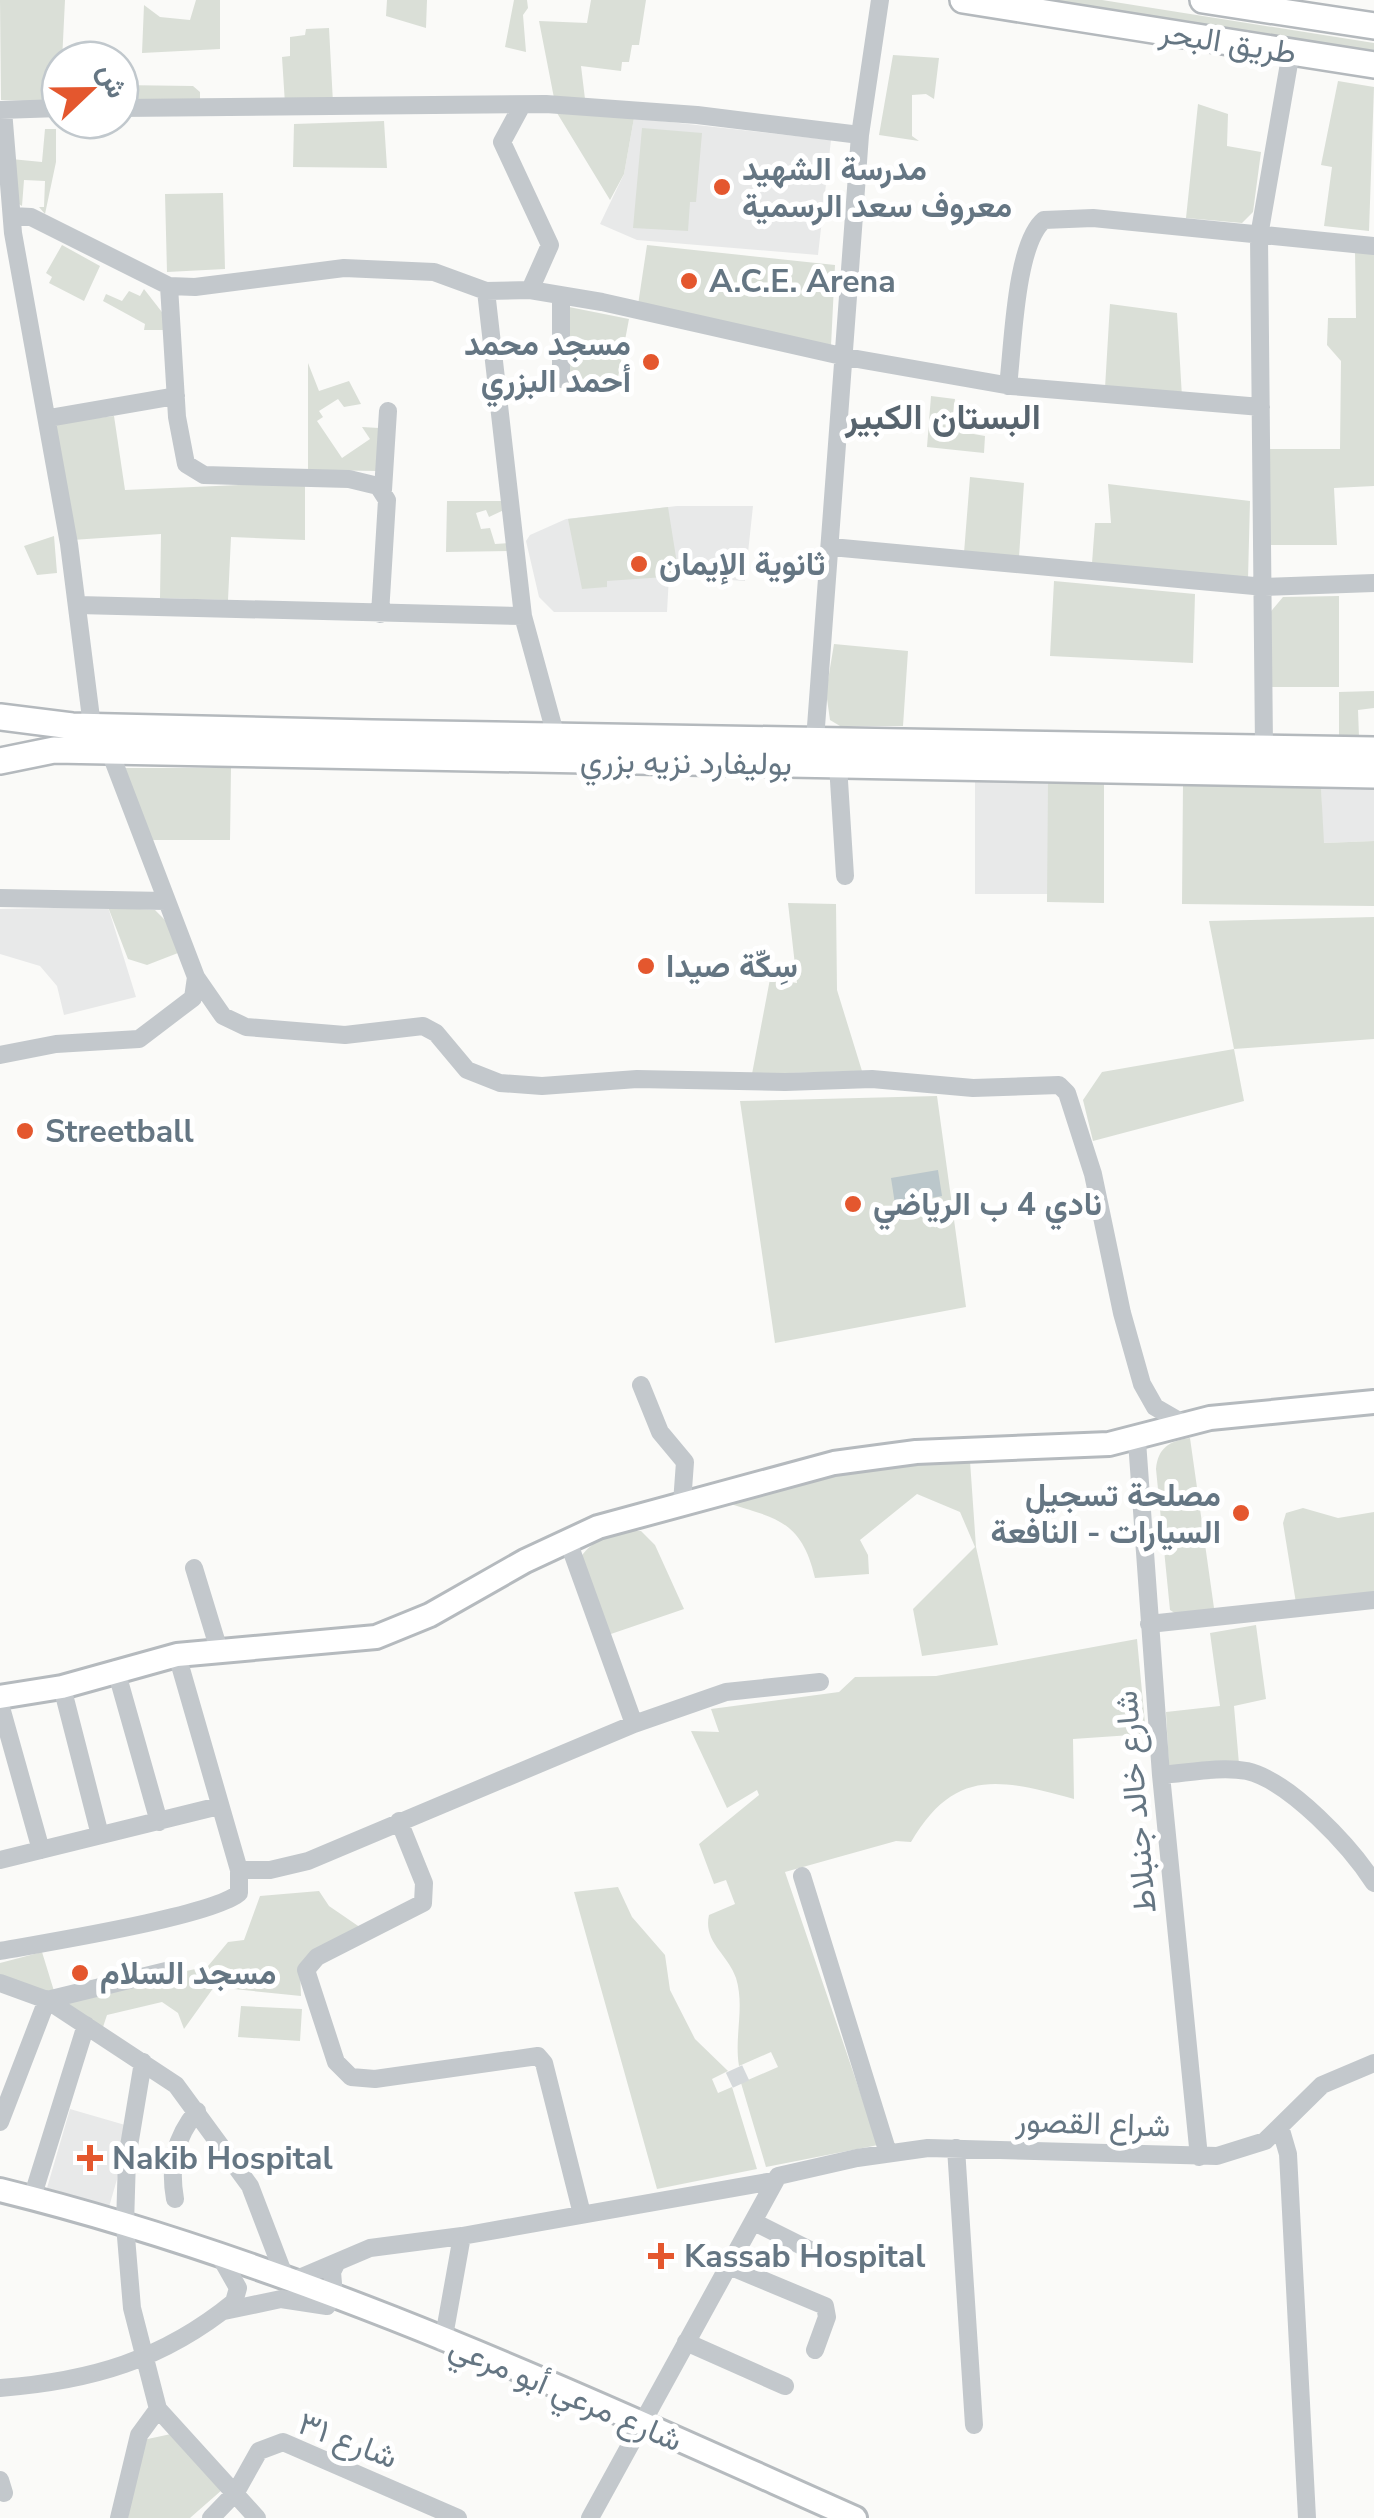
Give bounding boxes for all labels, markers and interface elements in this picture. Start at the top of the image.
street label: طريق البحر [1155,10,1299,75]
north arrow [40,40,140,140]
text: ش [88,58,136,104]
place label: مدرسة الشهيد معروف سعد الرسمية [742,148,1012,228]
marker: مدرسة الشهيد معروف سعد الرسمية [711,176,733,198]
place label: A.C.E. Arena [709,260,896,303]
marker: A.C.E. Arena [678,270,700,292]
place label: مسجد محمد أحمد البزري [464,323,631,407]
marker: مسجد محمد أحمد البزري [640,351,662,373]
district label: البستان الكبير [844,394,1041,441]
place label: ثانوية الإيمان [659,543,825,586]
marker: ثانوية الإيمان [628,553,650,575]
street label: بوليفارد نزيه بزري [580,739,792,790]
place label: سِكّة صيدا [666,945,798,988]
marker: سِكّة صيدا [635,955,657,977]
place label: Streetball [45,1110,194,1153]
marker: Streetball [14,1120,36,1142]
place label: نادي 4 ب الرياضي [873,1183,1102,1231]
marker: نادي 4 ب الرياضي [842,1193,864,1215]
place label: مصلحة تسجيل السيارات - النافعة [990,1474,1221,1554]
marker: مصلحة تسجيل السيارات - النافعة [1230,1502,1252,1524]
street label: شارع خالد جنبلاط [1104,1689,1167,1915]
place label: مسجد السلام [100,1952,276,1995]
marker: مسجد السلام [69,1962,91,1984]
street label: شراع القصور [1014,2099,1171,2148]
place label: Nakib Hospital [112,2137,333,2180]
marker: Nakib Hospital [77,2145,103,2171]
place label: Kassab Hospital [684,2235,925,2278]
marker: Kassab Hospital [648,2243,674,2269]
street label: شارع مرعي أبو مرعي [441,2325,689,2466]
street label: شارع ٣١ [292,2402,404,2479]

